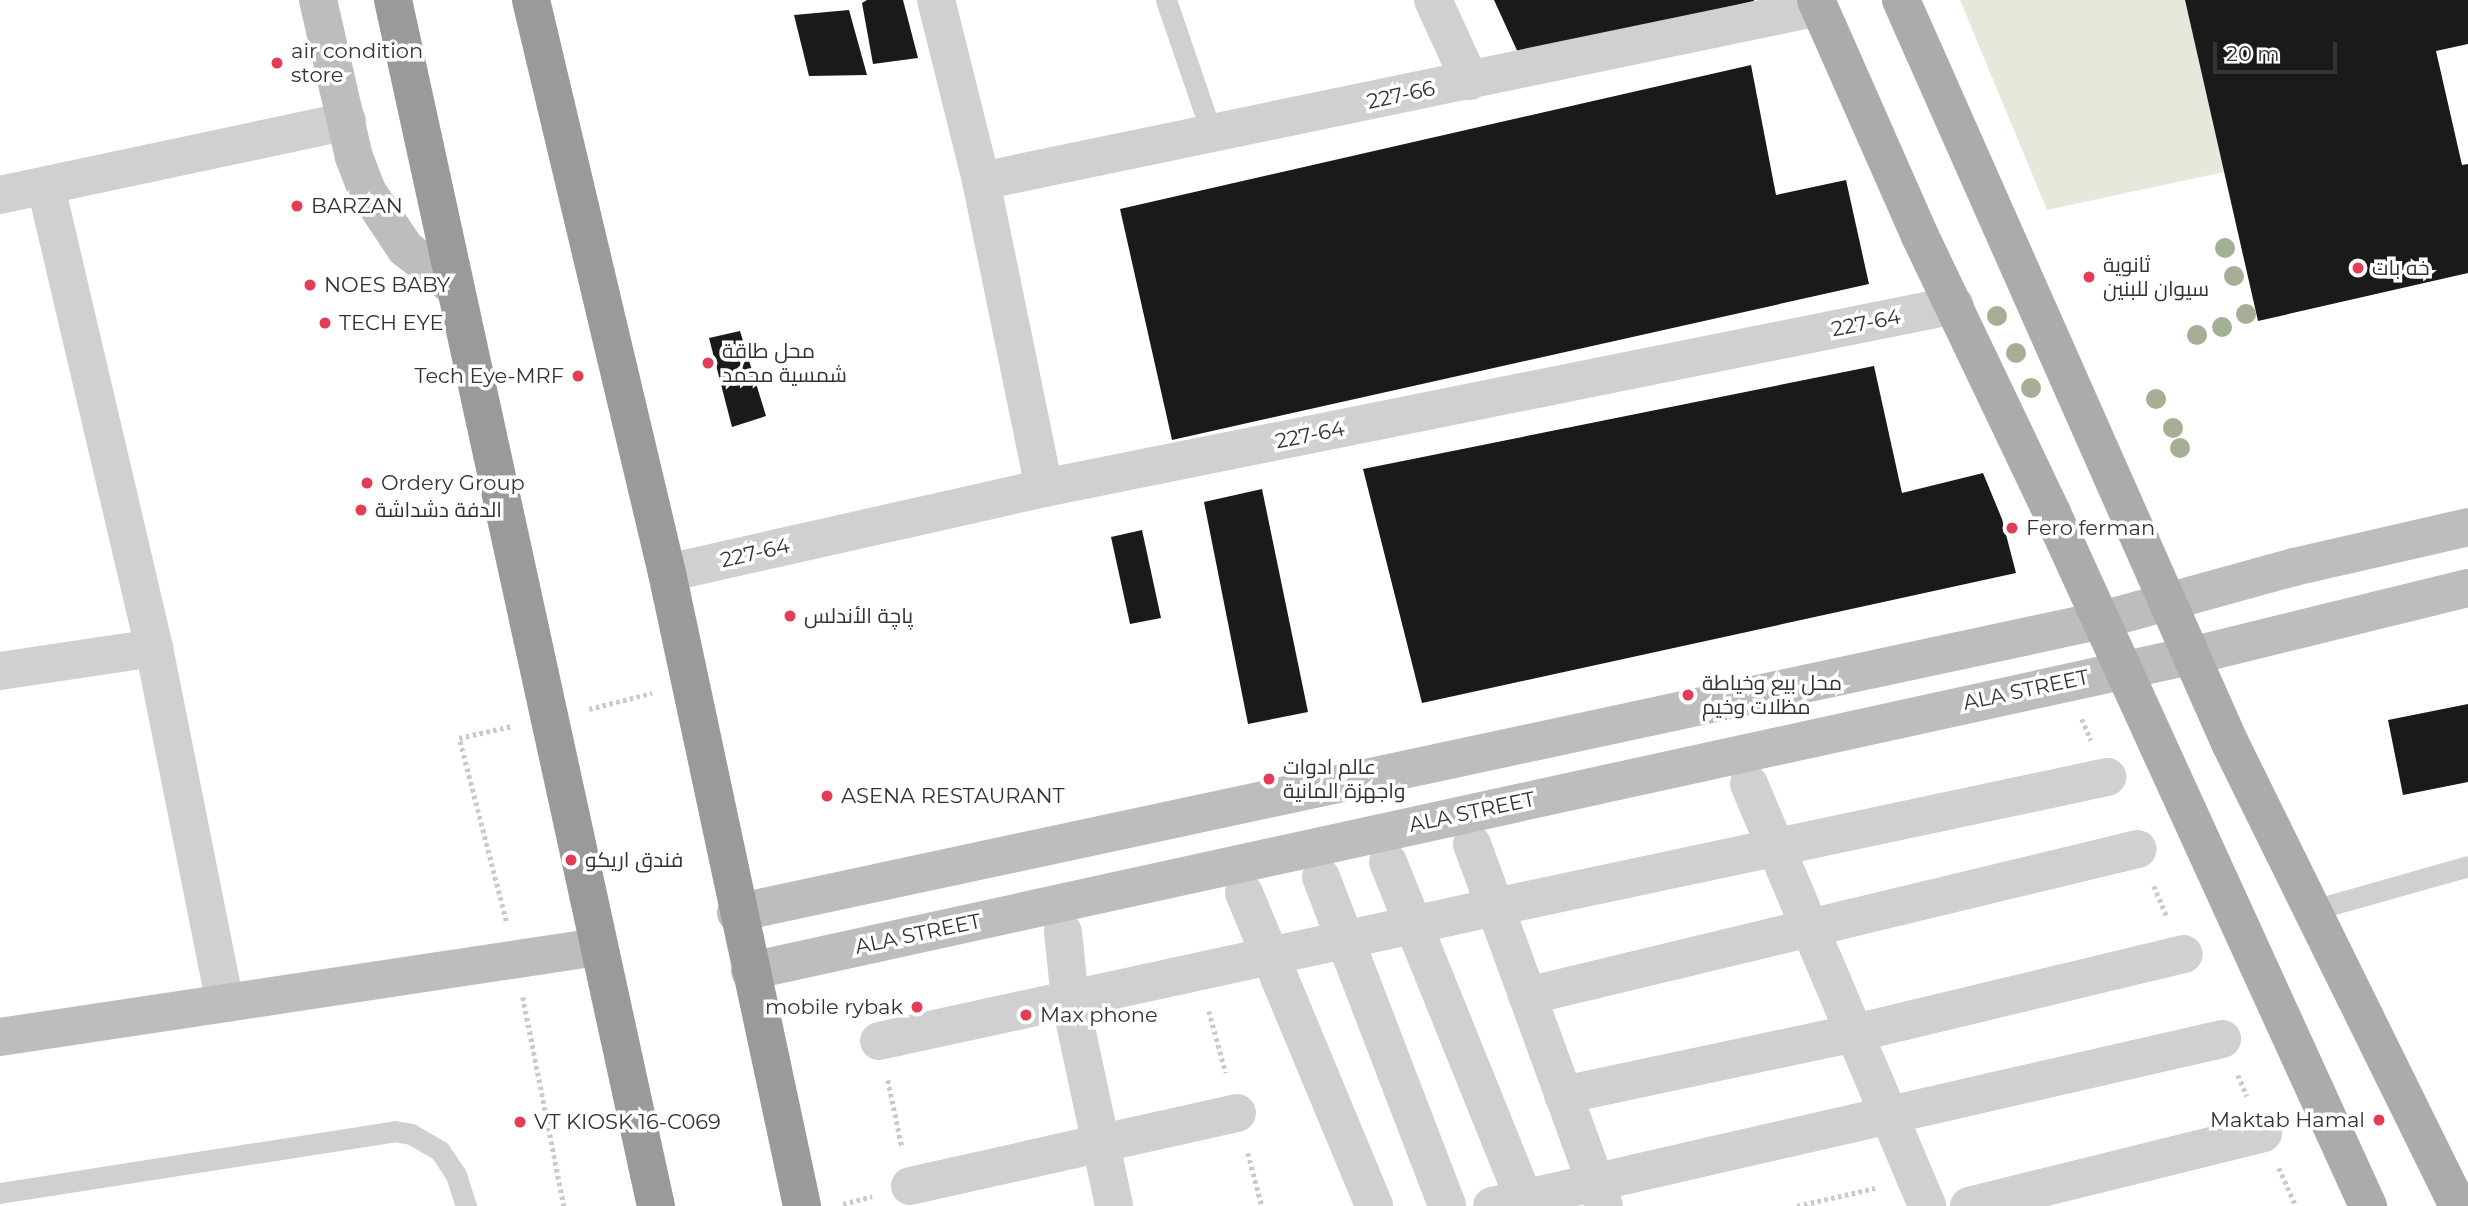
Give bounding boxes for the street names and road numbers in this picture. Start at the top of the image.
street label: 227-66 [1365,76,1437,114]
street label: 227-64 [1829,304,1903,342]
street label: 227-64 [1273,416,1347,454]
street label: 227-64 [718,533,792,573]
street label: ALA STREET [1961,664,2091,716]
street label: ALA STREET [1407,786,1537,838]
street label: ALA STREET [853,908,983,960]

